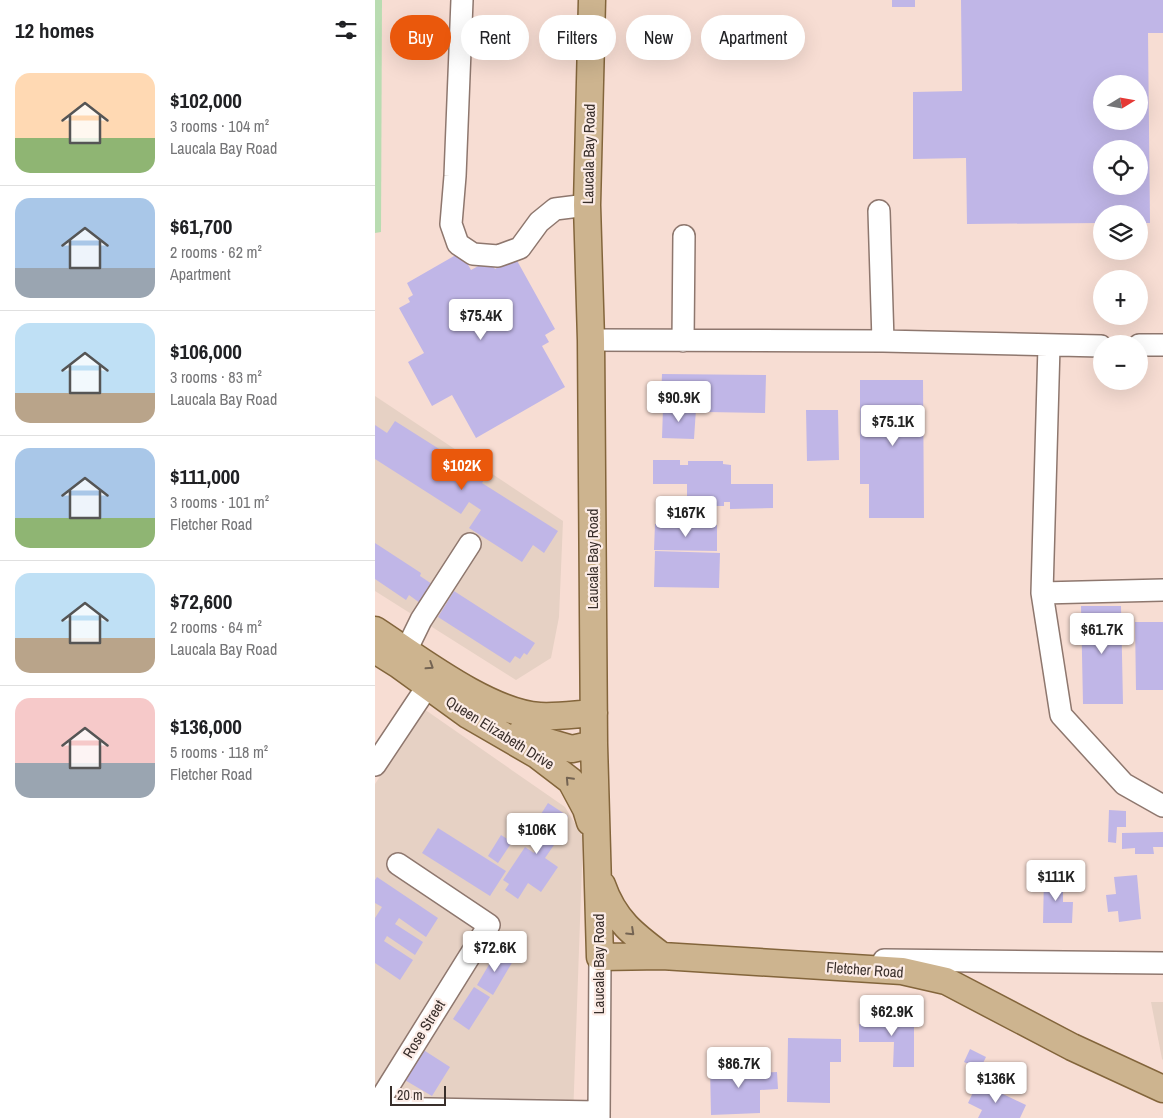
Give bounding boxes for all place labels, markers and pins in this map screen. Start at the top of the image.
pin: $75.4K [440,298,522,341]
pin: $90.9K [638,380,720,423]
pin: $75.1K [852,404,934,447]
pin: $102K [427,448,497,491]
pin: $167K [651,496,721,538]
pin: $61.7K [1061,612,1143,655]
pin: $106K [502,812,572,855]
pin: $111K [1021,860,1091,902]
pin: $72.6K [454,930,536,973]
pin: $62.9K [851,994,933,1037]
pin: $86.7K [698,1046,780,1089]
pin: $136K [961,1062,1031,1104]

